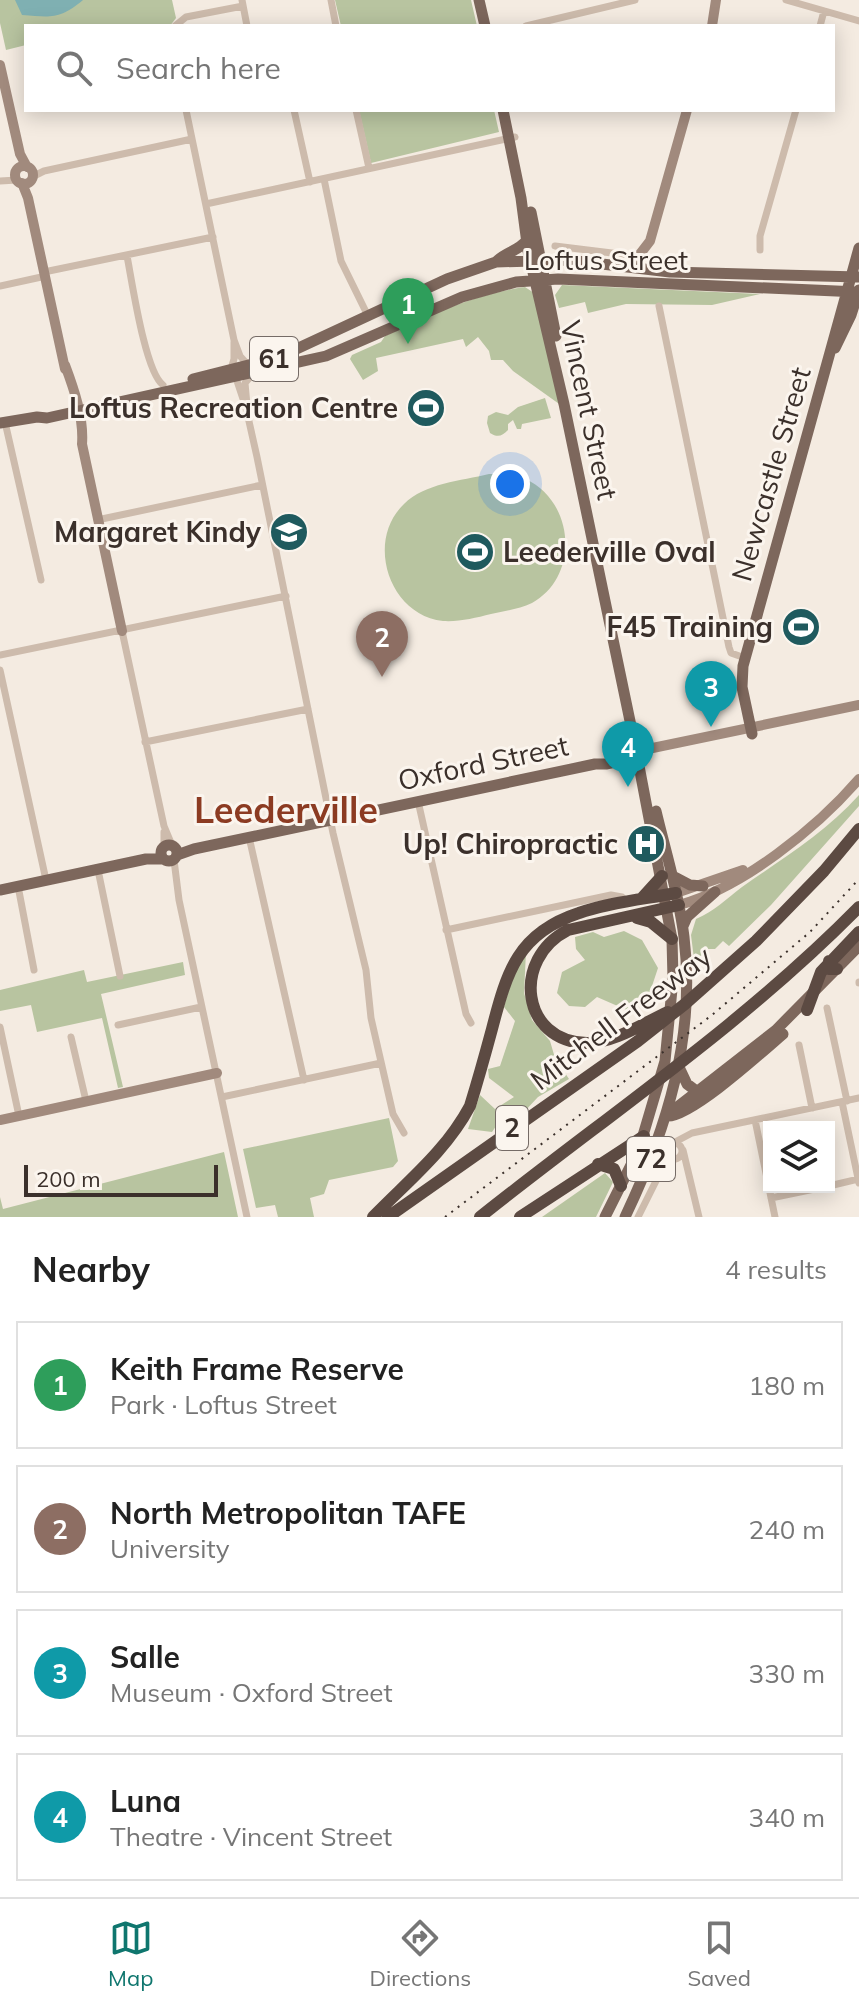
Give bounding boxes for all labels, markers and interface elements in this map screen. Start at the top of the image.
search box [24,24,835,112]
icon: search [52,46,96,90]
text: Search here [116,49,281,87]
street label: Loftus Street [524,242,688,277]
pin: 1 [382,278,434,344]
street label: Vincent Street [553,317,626,503]
road number: 61 [250,337,298,381]
street label: Newcastle Street [723,363,818,585]
sports icon: Loftus Recreation Centre [405,387,447,429]
place label: Loftus Recreation Centre [69,390,398,425]
your location [490,464,530,504]
school or university icon: Margaret Kindy [268,511,310,553]
place label: Margaret Kindy [54,514,262,549]
sports icon: Leederville Oval [454,531,496,573]
place label: Leederville Oval [503,534,716,569]
sports icon: F45 Training [780,606,822,648]
place label: F45 Training [607,609,773,644]
pin: 2 [356,611,408,677]
pin: 3 [685,661,737,727]
pin: 4 [602,721,654,787]
street label: Oxford Street [395,727,571,798]
district label: Leederville [194,787,378,832]
hospital icon: Up! Chiropractic [625,823,667,865]
place label: Up! Chiropractic [403,826,618,861]
street label: Mitchell Freeway [523,938,718,1097]
road number: 2 [496,1106,528,1150]
map controls [763,1121,835,1193]
button: layers [763,1121,835,1193]
road number: 72 [627,1137,675,1181]
scale bar [24,1161,218,1197]
text: 200 m [36,1165,101,1193]
text: Nearby [32,1248,150,1291]
text: 4 results [725,1253,827,1286]
text: Keith Frame Reserve [110,1350,404,1388]
text: 1 [52,1369,68,1402]
text: 180 m [749,1369,825,1402]
text: Park · Loftus Street [110,1388,337,1421]
text: North Metropolitan TAFE [110,1494,466,1532]
text: 2 [52,1513,68,1546]
text: 240 m [749,1513,825,1546]
text: University [110,1532,230,1565]
text: Salle [110,1638,180,1676]
text: 3 [52,1657,68,1690]
text: 330 m [749,1657,825,1690]
text: Museum · Oxford Street [110,1676,393,1709]
text: Luna [110,1782,181,1820]
text: 4 [52,1801,68,1834]
text: 340 m [749,1801,825,1834]
text: Theatre · Vincent Street [110,1820,392,1853]
tab: Map [108,1916,153,1992]
tab: Directions [370,1916,471,1992]
tab: Saved [687,1916,751,1992]

